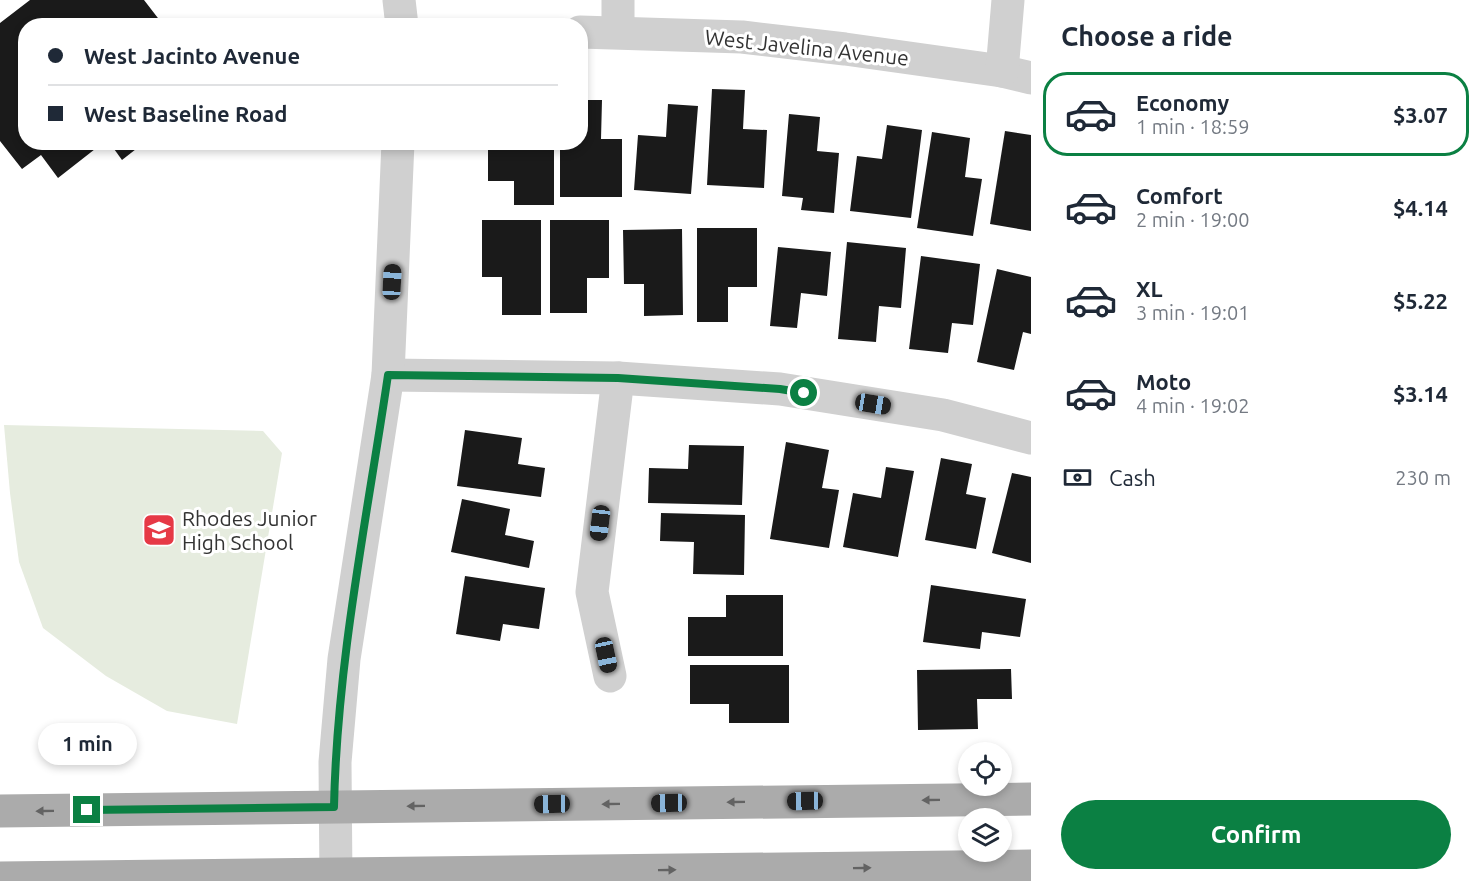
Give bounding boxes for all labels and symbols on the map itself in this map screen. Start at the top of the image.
street label: West Javelina Avenue [704,24,910,70]
car [382,264,402,300]
route start [790,379,817,406]
car [854,392,892,416]
car [589,504,611,542]
place label: Rhodes Junior High School [182,506,317,554]
school or university icon: Rhodes Junior High School [141,512,177,548]
car [593,636,619,674]
callout: 1 min [38,723,136,765]
car [787,792,823,810]
car [651,794,687,812]
car [534,795,570,813]
one-way arrow [921,795,940,805]
route end [73,796,100,823]
one-way arrow [726,797,745,807]
one-way arrow [601,799,620,809]
one-way arrow [406,801,425,811]
one-way arrow [35,806,54,816]
one-way arrow [852,863,871,873]
one-way arrow [657,865,676,875]

